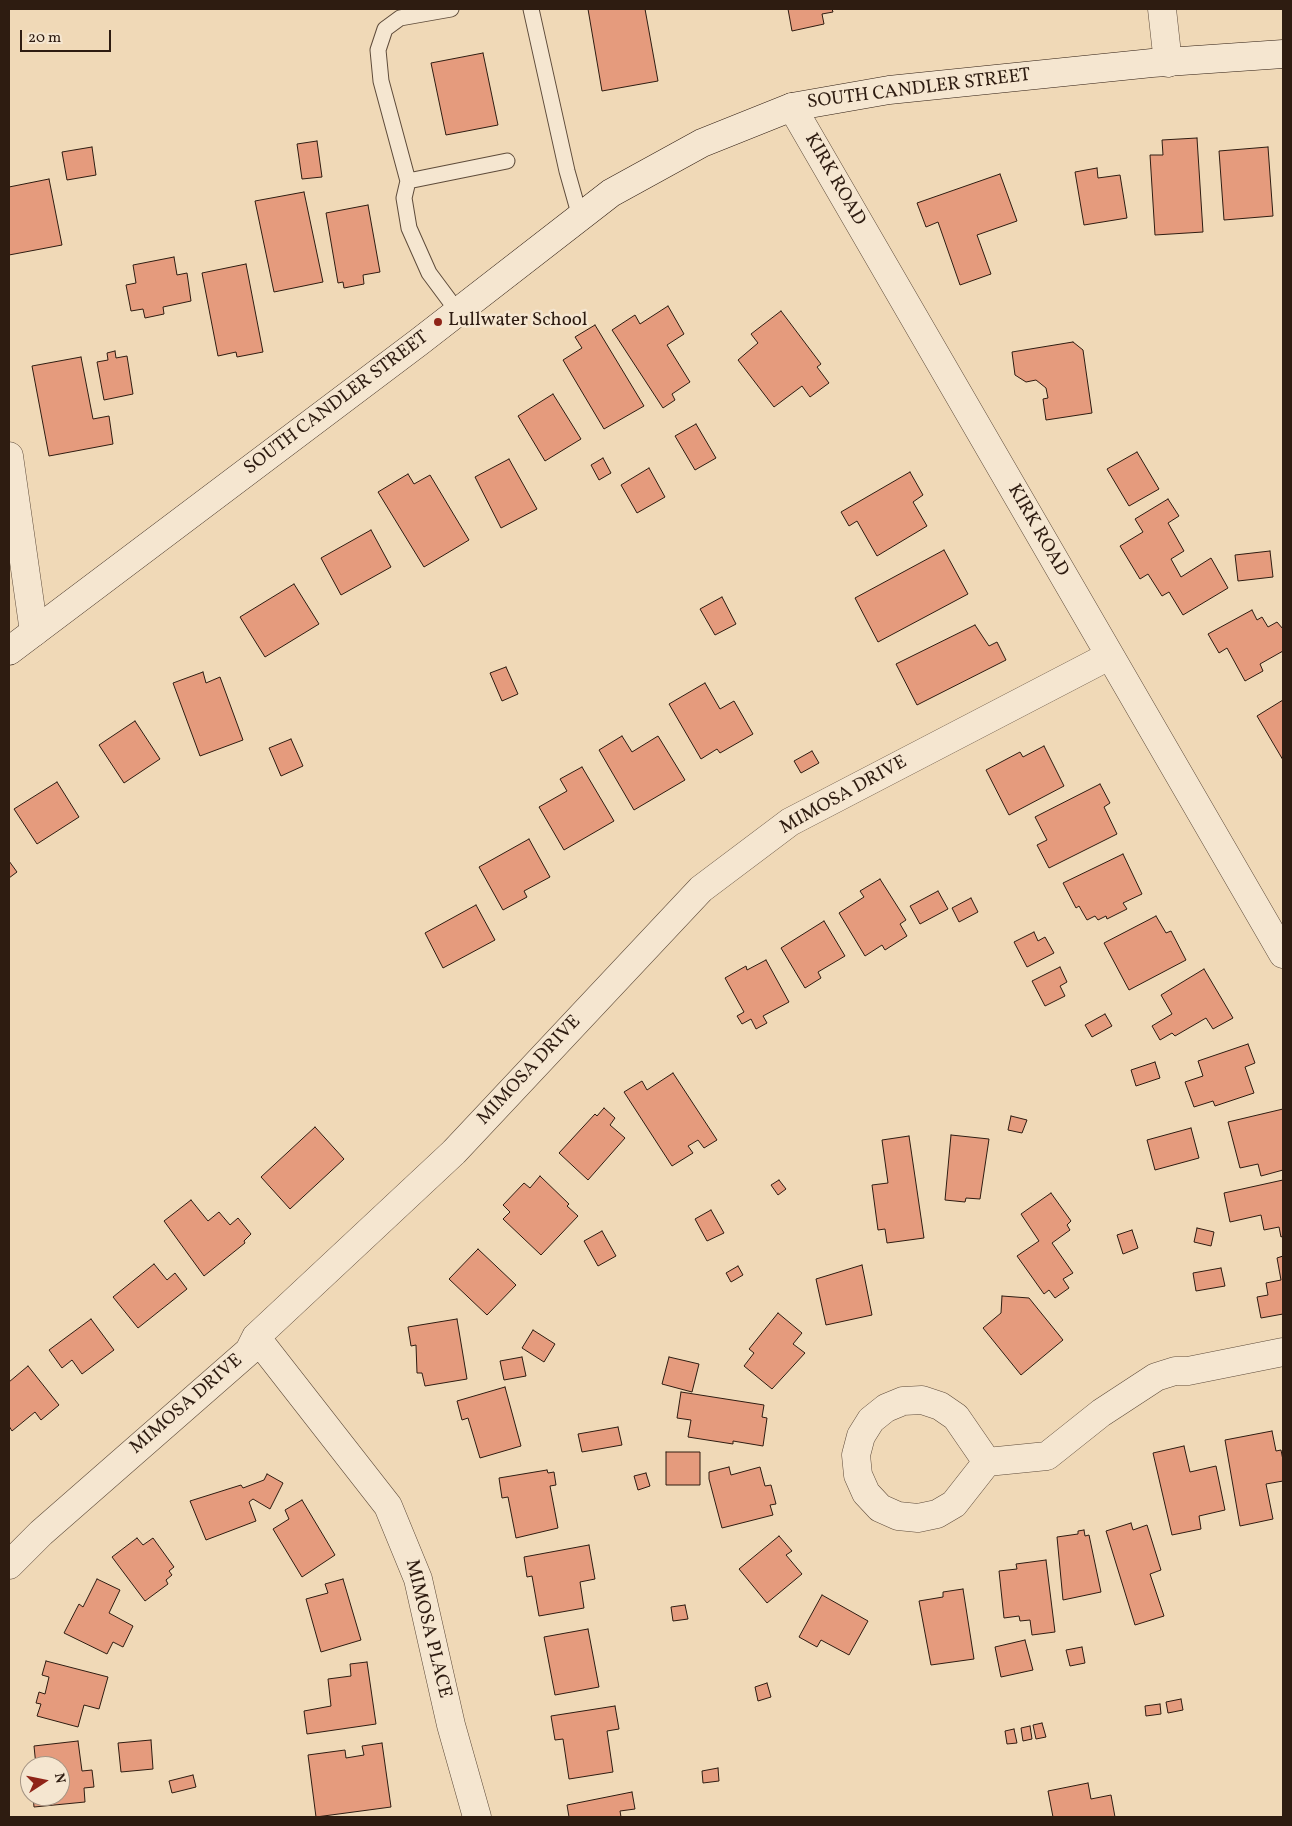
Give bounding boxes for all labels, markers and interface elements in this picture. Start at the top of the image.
scale bar [22,20,114,52]
text: 20 m [28,28,61,49]
street label: SOUTH CANDLER STREET [806,65,1032,115]
street label: KIRK ROAD [798,130,870,230]
place label: Lullwater School [448,311,587,333]
marker: Lullwater School [432,316,444,328]
street label: SOUTH CANDLER STREET [240,327,434,481]
street label: KIRK ROAD [1001,481,1073,581]
street label: MIMOSA DRIVE [777,752,911,840]
street label: MIMOSA DRIVE [473,1011,587,1131]
street label: MIMOSA DRIVE [126,1350,248,1460]
street label: MIMOSA PLACE [399,1557,455,1701]
north arrow [20,1756,70,1806]
text: N [49,1771,70,1785]

